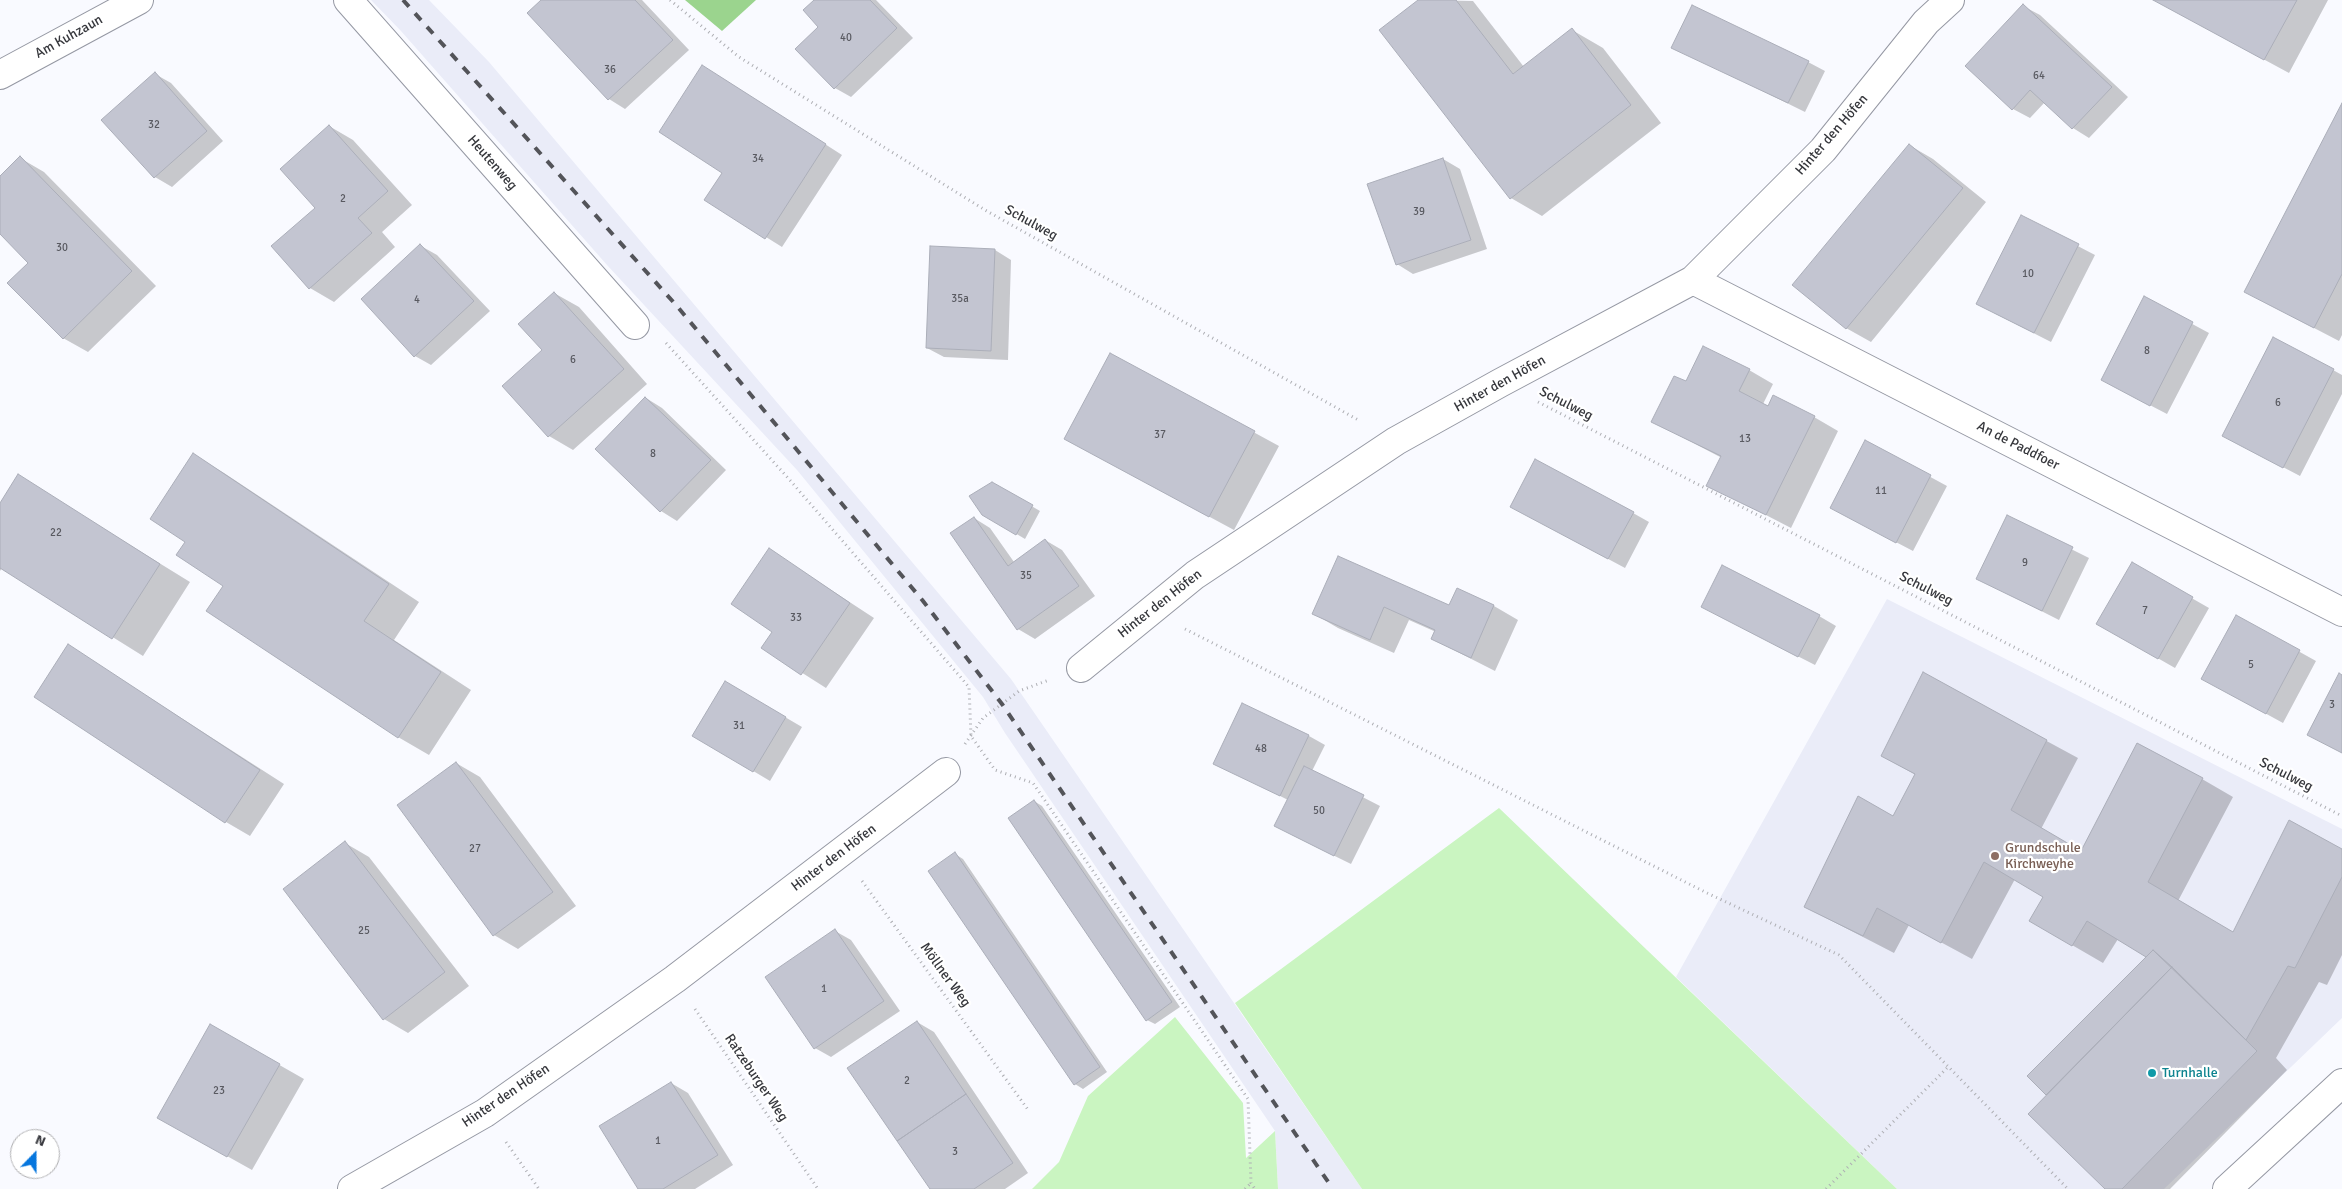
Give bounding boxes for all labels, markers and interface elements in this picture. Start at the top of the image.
street label: Am Kuhzaun [32,12,106,62]
house number: 40 [840,31,852,45]
house number: 36 [604,63,616,77]
house number: 64 [2033,69,2045,83]
street label: Hinter den Höfen [1792,91,1872,179]
house number: 32 [148,118,160,132]
street label: Heutenweg [463,132,521,194]
house number: 34 [752,152,764,166]
house number: 2 [340,192,346,206]
street label: Schulweg [1002,202,1060,244]
house number: 39 [1413,205,1425,219]
house number: 30 [56,241,68,255]
house number: 10 [2022,267,2034,281]
house number: 35a [951,292,969,306]
house number: 4 [414,293,420,307]
house number: 8 [2144,344,2150,358]
street label: Hinter den Höfen [1451,352,1549,416]
house number: 6 [570,353,576,367]
street label: Schulweg [1536,383,1596,425]
house number: 6 [2275,396,2281,410]
street label: An de Paddfoer [1974,418,2062,474]
house number: 37 [1154,428,1166,442]
house number: 13 [1739,432,1751,446]
house number: 8 [650,447,656,461]
house number: 11 [1875,484,1887,498]
house number: 22 [50,526,62,540]
house number: 9 [2022,556,2028,570]
street label: Hinter den Höfen [1115,566,1205,642]
street label: Schulweg [1896,568,1956,610]
house number: 35 [1020,569,1032,583]
house number: 7 [2142,604,2148,618]
house number: 33 [790,611,802,625]
house number: 5 [2248,658,2254,672]
house number: 3 [2329,698,2335,712]
house number: 31 [733,719,745,733]
house number: 48 [1255,742,1267,756]
street label: Schulweg [2256,754,2316,796]
house number: 50 [1313,804,1325,818]
street label: Hinter den Höfen [788,821,880,895]
place label: Grundschule Kirchweyhe [2005,840,2081,872]
house number: 27 [469,842,481,856]
marker: Grundschule Kirchweyhe [1989,850,2001,862]
house number: 25 [358,924,370,938]
street label: Möllner Weg [916,940,974,1010]
house number: 1 [821,982,827,996]
street label: Ratzeburger Weg [721,1031,791,1125]
street label: Hinter den Höfen [459,1061,553,1131]
place label: Turnhalle [2162,1065,2218,1081]
marker: Turnhalle [2146,1067,2158,1079]
house number: 2 [904,1074,910,1088]
house number: 23 [213,1084,225,1098]
north arrow [10,1129,60,1179]
text: N [33,1131,48,1150]
house number: 1 [655,1134,661,1148]
house number: 3 [952,1145,958,1159]

